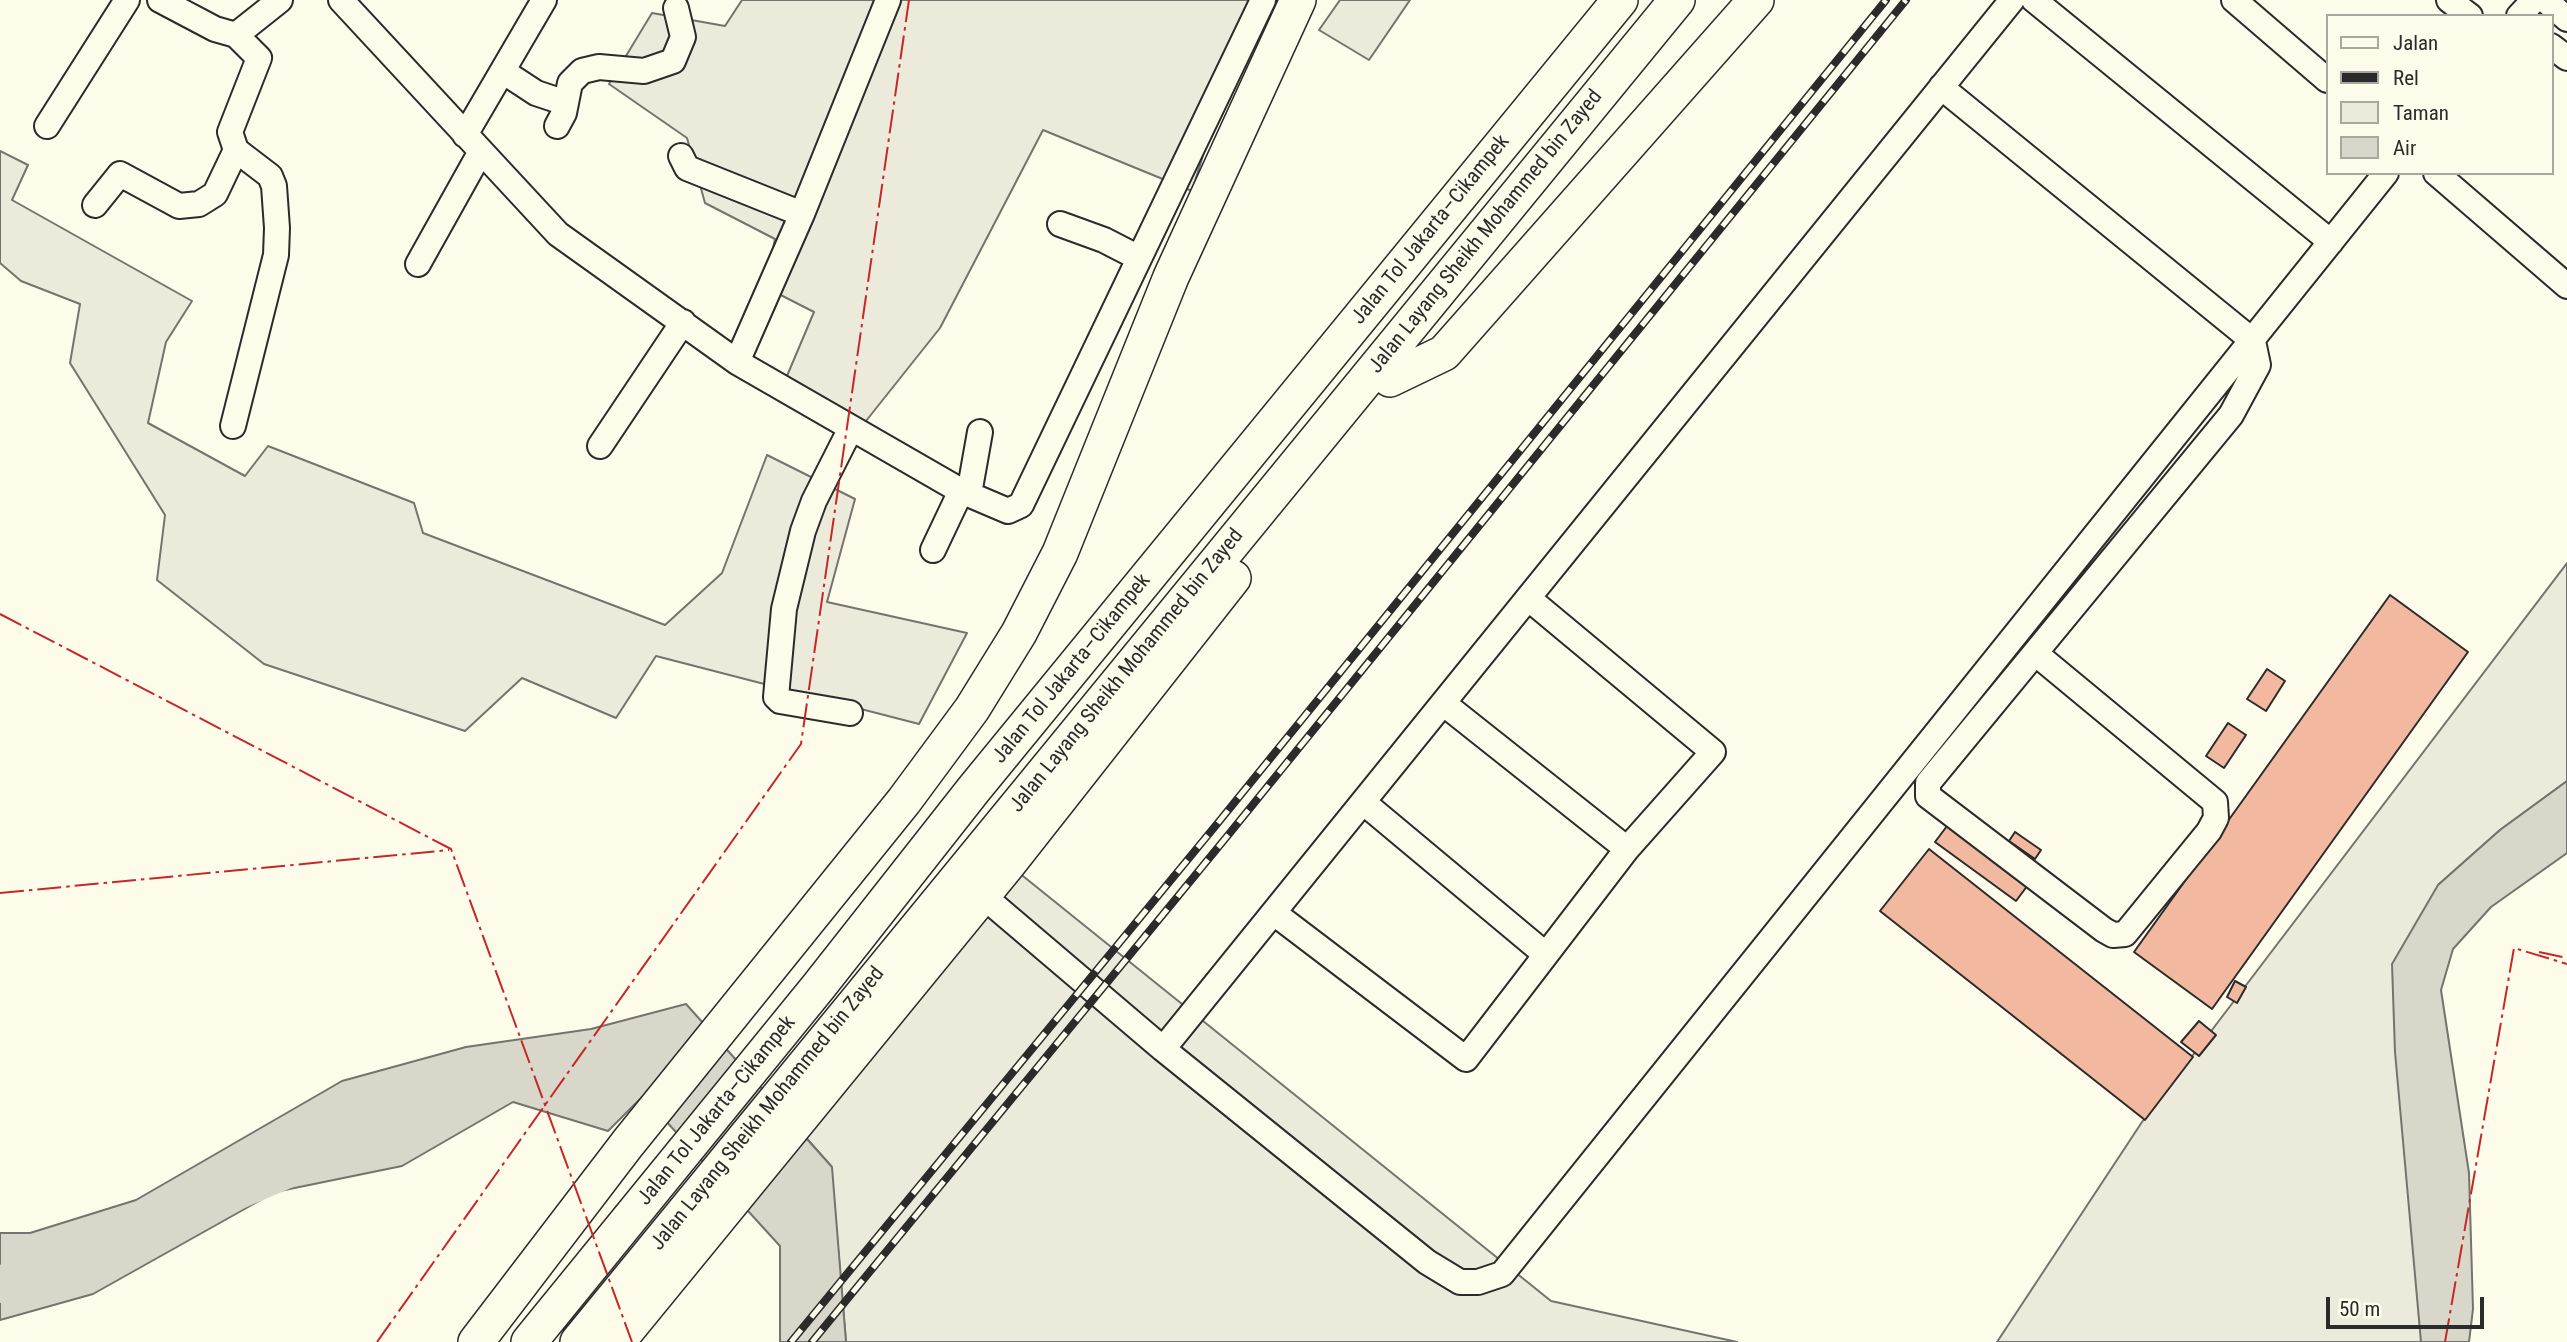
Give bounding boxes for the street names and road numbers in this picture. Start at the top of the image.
street label: Jalan Layang Sheikh Mohammed bin Zayed [1364,85,1608,379]
street label: Jalan Tol Jakarta–Cikampek [1347,130,1515,330]
street label: Jalan Layang Sheikh Mohammed bin Zayed [1005,524,1249,818]
street label: Jalan Tol Jakarta–Cikampek [988,569,1156,769]
street label: Jalan Layang Sheikh Mohammed bin Zayed [646,962,890,1256]
street label: Jalan Tol Jakarta–Cikampek [633,1011,801,1211]

